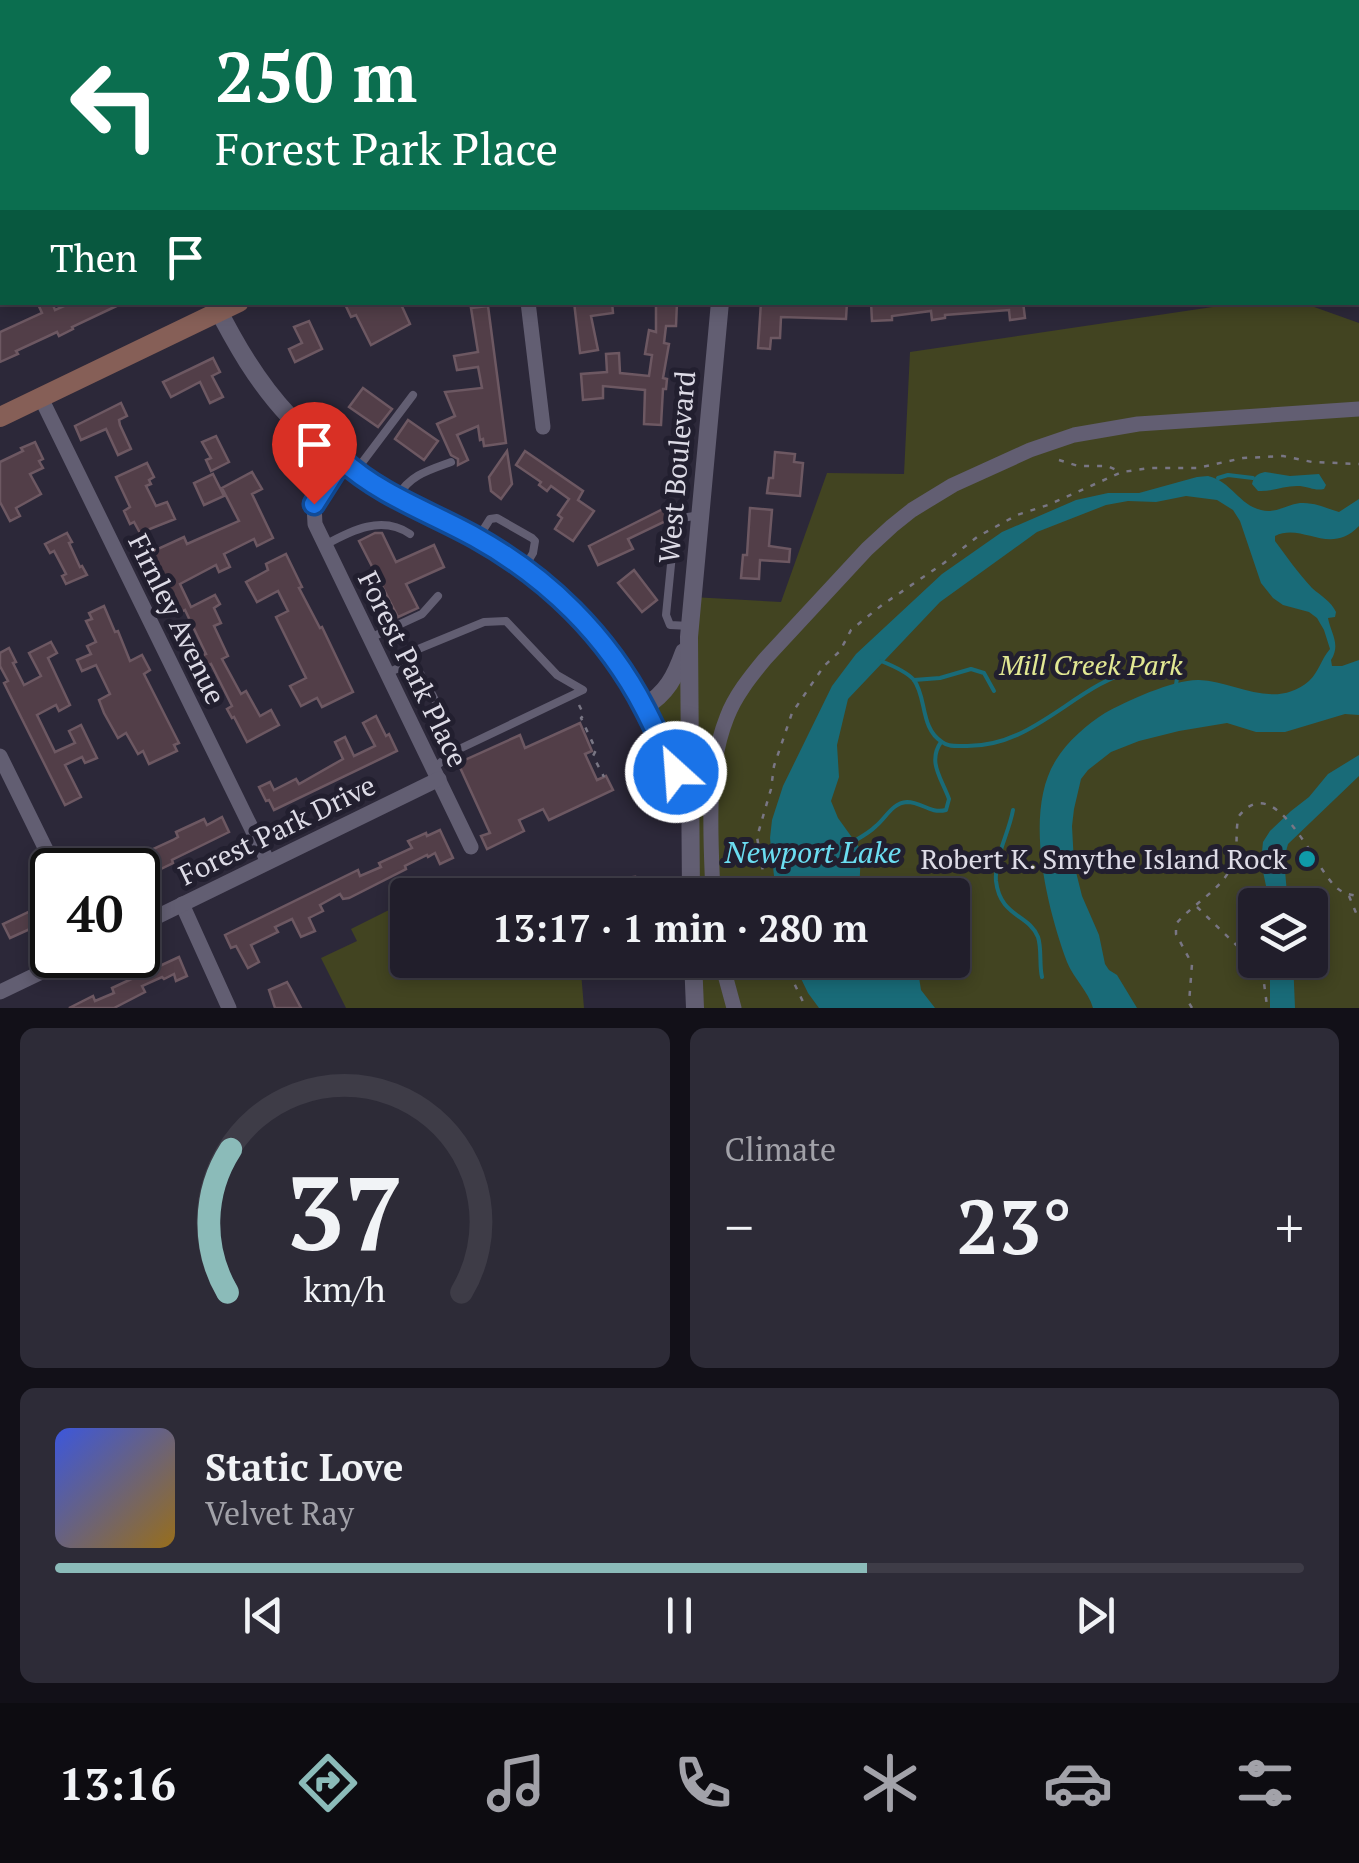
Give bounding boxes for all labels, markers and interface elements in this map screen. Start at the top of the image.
text: 250 m [215,29,417,122]
icon: left [50,40,180,170]
text: Forest Park Place [215,118,558,178]
icon: arrive [158,230,213,285]
text: Then [50,233,138,283]
street label: West Boulevard [650,369,703,565]
pin [272,402,357,505]
icon: arrive [287,417,342,472]
street label: Firnley Avenue [120,527,235,710]
street label: Forest Park Place [350,565,477,773]
park label: Mill Creek Park [998,646,1183,683]
position arrow [624,720,728,824]
street label: Forest Park Drive [172,766,381,893]
water label: Newport Lake [724,832,902,872]
place label: Robert K. Smythe Island Rock [920,840,1288,877]
speed limit sign: 40 [30,848,160,978]
marker: Robert K. Smythe Island Rock [1296,848,1318,870]
map controls [1238,888,1328,978]
button: layers [1238,888,1328,978]
text: 13:17 · 1 min · 280 m [492,903,868,953]
text: Climate [725,1128,836,1170]
text: 37 [286,1142,404,1280]
text: 23° [956,1176,1072,1275]
text: − [725,1190,754,1263]
text: + [1275,1190,1304,1263]
text: km/h [303,1265,386,1312]
text: Static Love [205,1442,403,1492]
text: Velvet Ray [205,1492,354,1534]
icon: previous [236,1588,291,1643]
icon: pause [652,1588,707,1643]
icon: next [1068,1588,1123,1643]
icon: directions [293,1748,363,1818]
icon: music [481,1748,551,1818]
icon: phone [668,1748,738,1818]
icon: climate [855,1748,925,1818]
icon: car [1043,1748,1113,1818]
icon: filters [1230,1748,1300,1818]
text: 13:16 [59,1753,176,1813]

